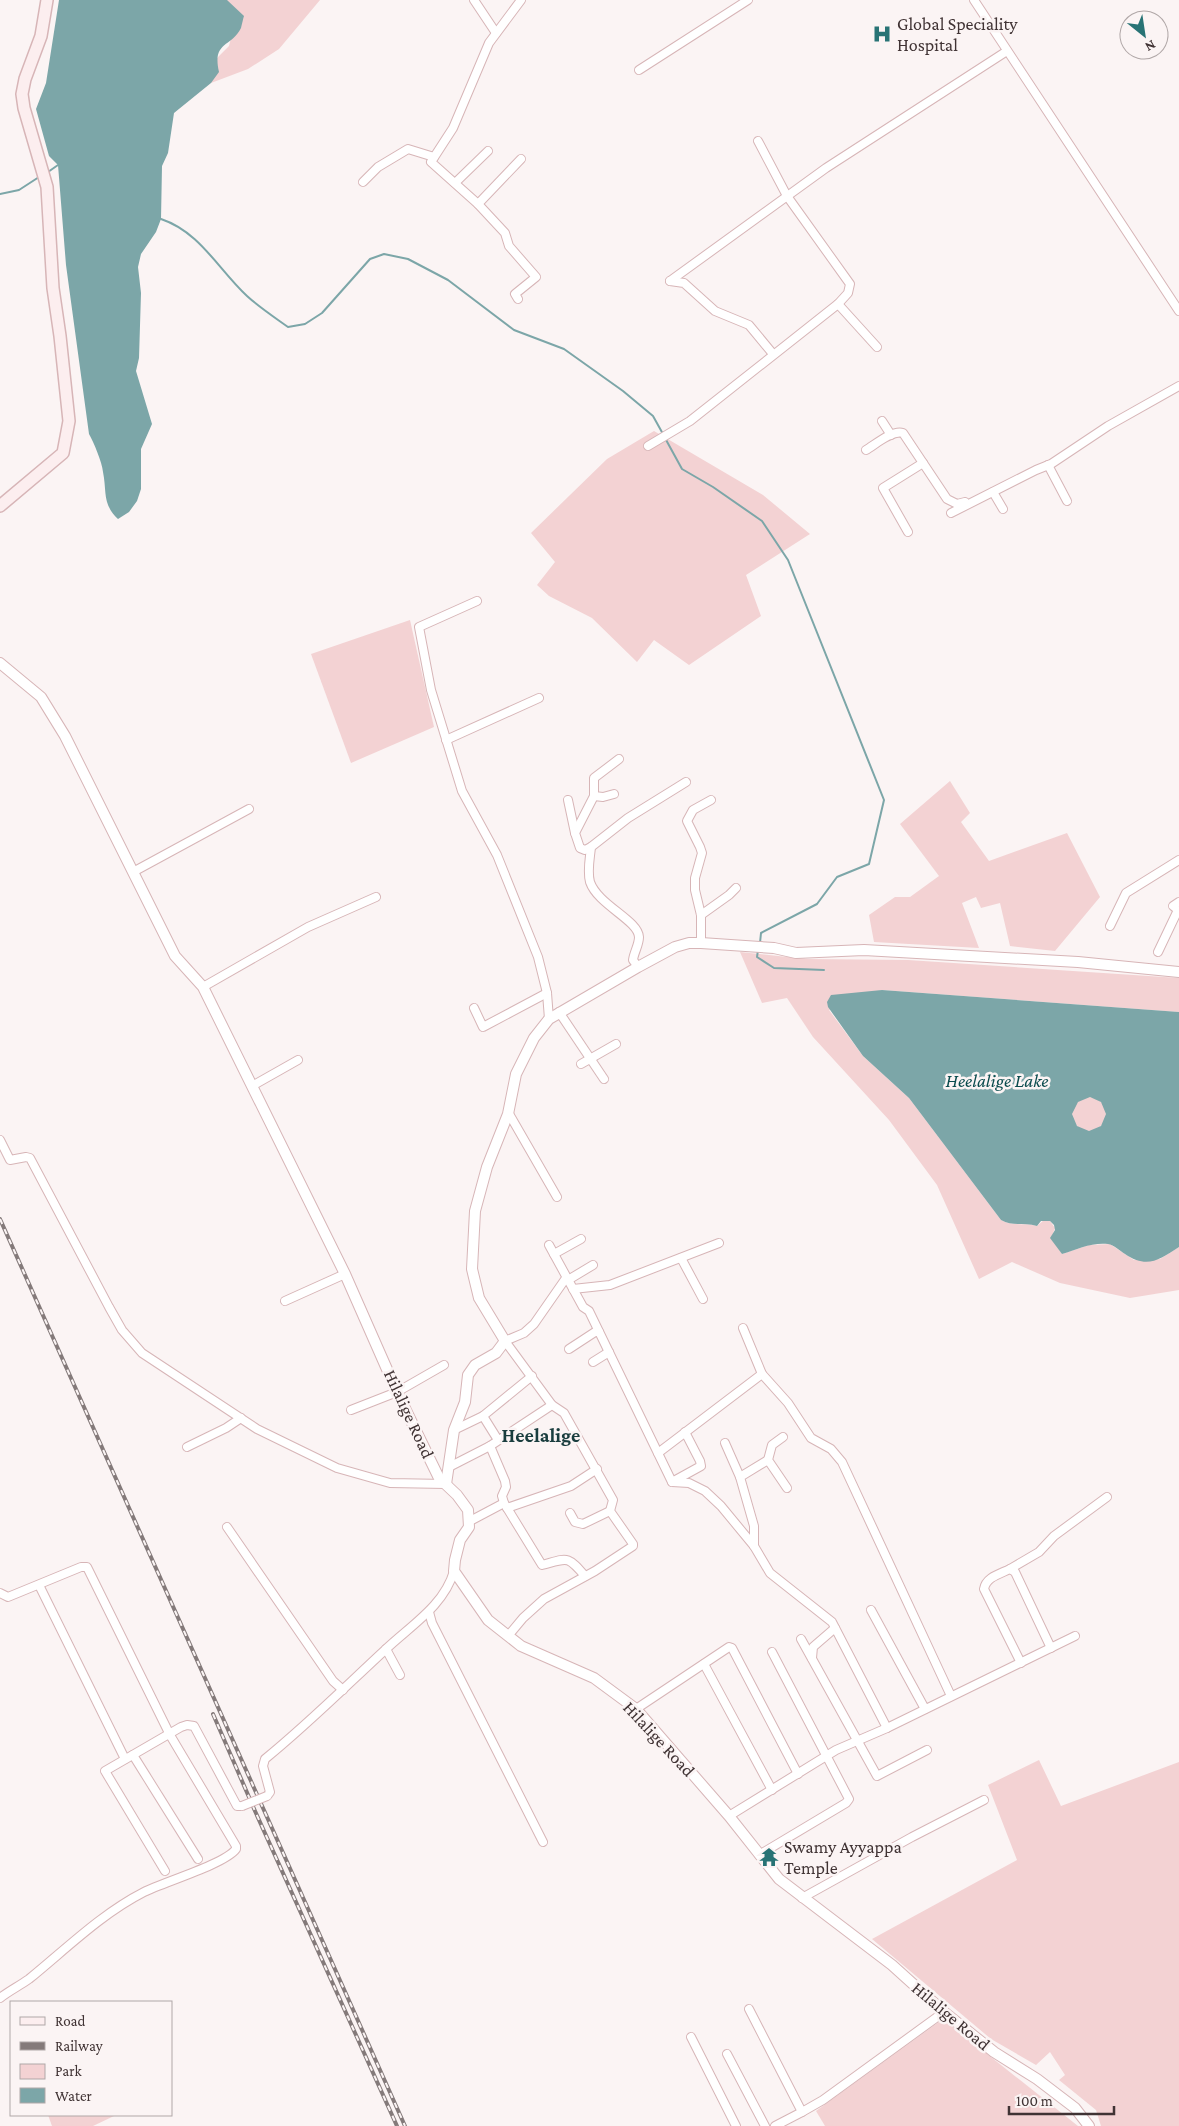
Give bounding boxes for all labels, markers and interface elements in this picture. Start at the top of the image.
north arrow [1119,10,1169,60]
place label: Global Speciality Hospital [897,14,1018,55]
hospital icon: Global Speciality Hospital [871,23,893,45]
text: N [1142,37,1159,56]
water label: Heelalige Lake [945,1070,1049,1091]
street label: Hilalige Road [380,1367,438,1462]
district label: Heelalige [502,1424,580,1446]
street label: Hilalige Road [619,1697,699,1781]
place label: Swamy Ayyappa Temple [784,1837,902,1878]
temple icon: Swamy Ayyappa Temple [758,1846,780,1868]
street label: Hilalige Road [908,1978,994,2055]
legend [10,2001,172,2116]
text: Road [55,2013,86,2029]
text: Railway [55,2038,103,2055]
text: Park [55,2063,82,2079]
scale bar [1009,2084,1114,2116]
text: Water [55,2088,92,2104]
text: 100 m [1016,2093,1053,2109]

